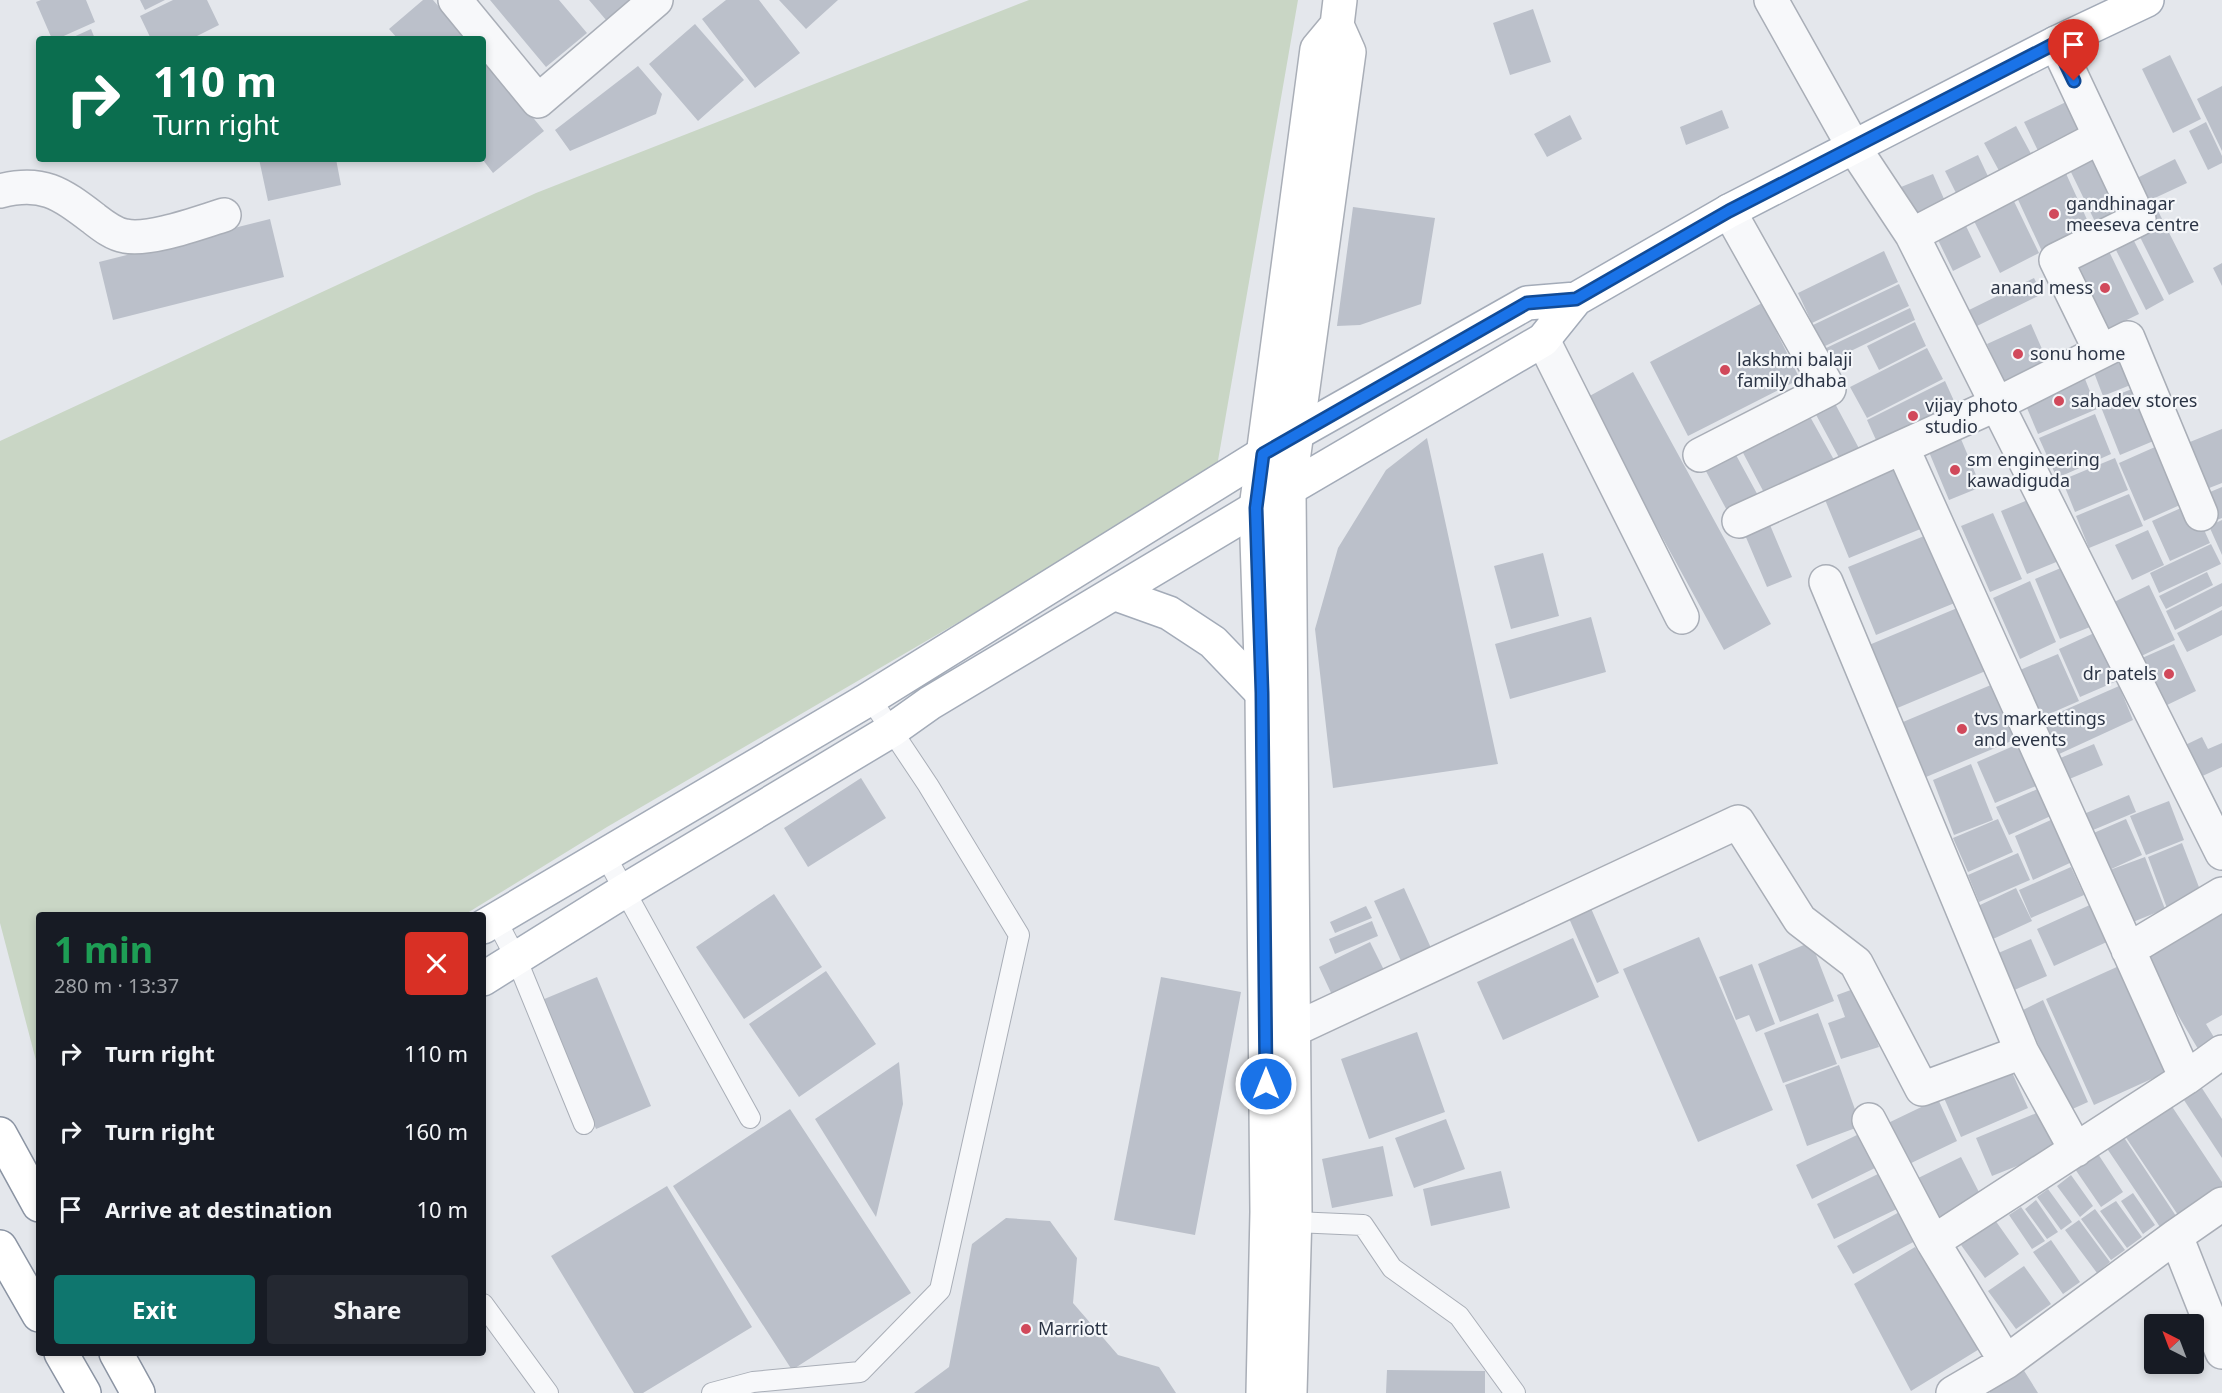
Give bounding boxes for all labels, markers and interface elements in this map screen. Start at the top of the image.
pin [2048,19,2099,81]
icon: arrive [2057,28,2090,61]
text: 110 m [153,52,277,109]
icon: right [54,60,132,138]
text: Turn right [153,106,279,143]
place label: gandhinagar meeseva centre [2066,191,2199,236]
marker: gandhinagar meeseva centre [2047,207,2061,221]
place label: anand mess [1991,275,2093,299]
marker: anand mess [2098,281,2112,295]
place label: sonu home [2030,341,2125,365]
place label: lakshmi balaji family dhaba [1737,347,1852,392]
marker: sonu home [2011,347,2025,361]
marker: lakshmi balaji family dhaba [1718,363,1732,377]
place label: sahadev stores [2071,388,2198,412]
place label: vijay photo studio [1925,393,2018,438]
marker: sahadev stores [2052,394,2066,408]
marker: vijay photo studio [1906,409,1920,423]
place label: sm engineering kawadiguda [1967,447,2100,492]
marker: sm engineering kawadiguda [1948,463,1962,477]
place label: dr patels [2083,661,2157,685]
marker: dr patels [2162,667,2176,681]
place label: tvs markettings and events [1974,706,2106,751]
marker: tvs markettings and events [1955,722,1969,736]
text: 1 min [54,925,153,974]
button: close [405,932,468,995]
text: 280 m · 13:37 [54,972,179,999]
icon: right [54,1037,87,1070]
text: Turn right [105,1038,215,1068]
text: 110 m [404,1038,468,1068]
position arrow [1234,1052,1298,1116]
icon: right [54,1115,87,1148]
text: Turn right [105,1116,215,1146]
text: 160 m [404,1116,468,1146]
icon: arrive [54,1193,87,1226]
text: Arrive at destination [105,1194,332,1224]
text: 10 m [417,1194,468,1224]
button: Exit [54,1275,255,1344]
button: Share [267,1275,468,1344]
north arrow [2144,1314,2204,1374]
map controls [2144,1314,2204,1374]
place label: Marriott [1038,1316,1108,1340]
marker: Marriott [1019,1322,1033,1336]

